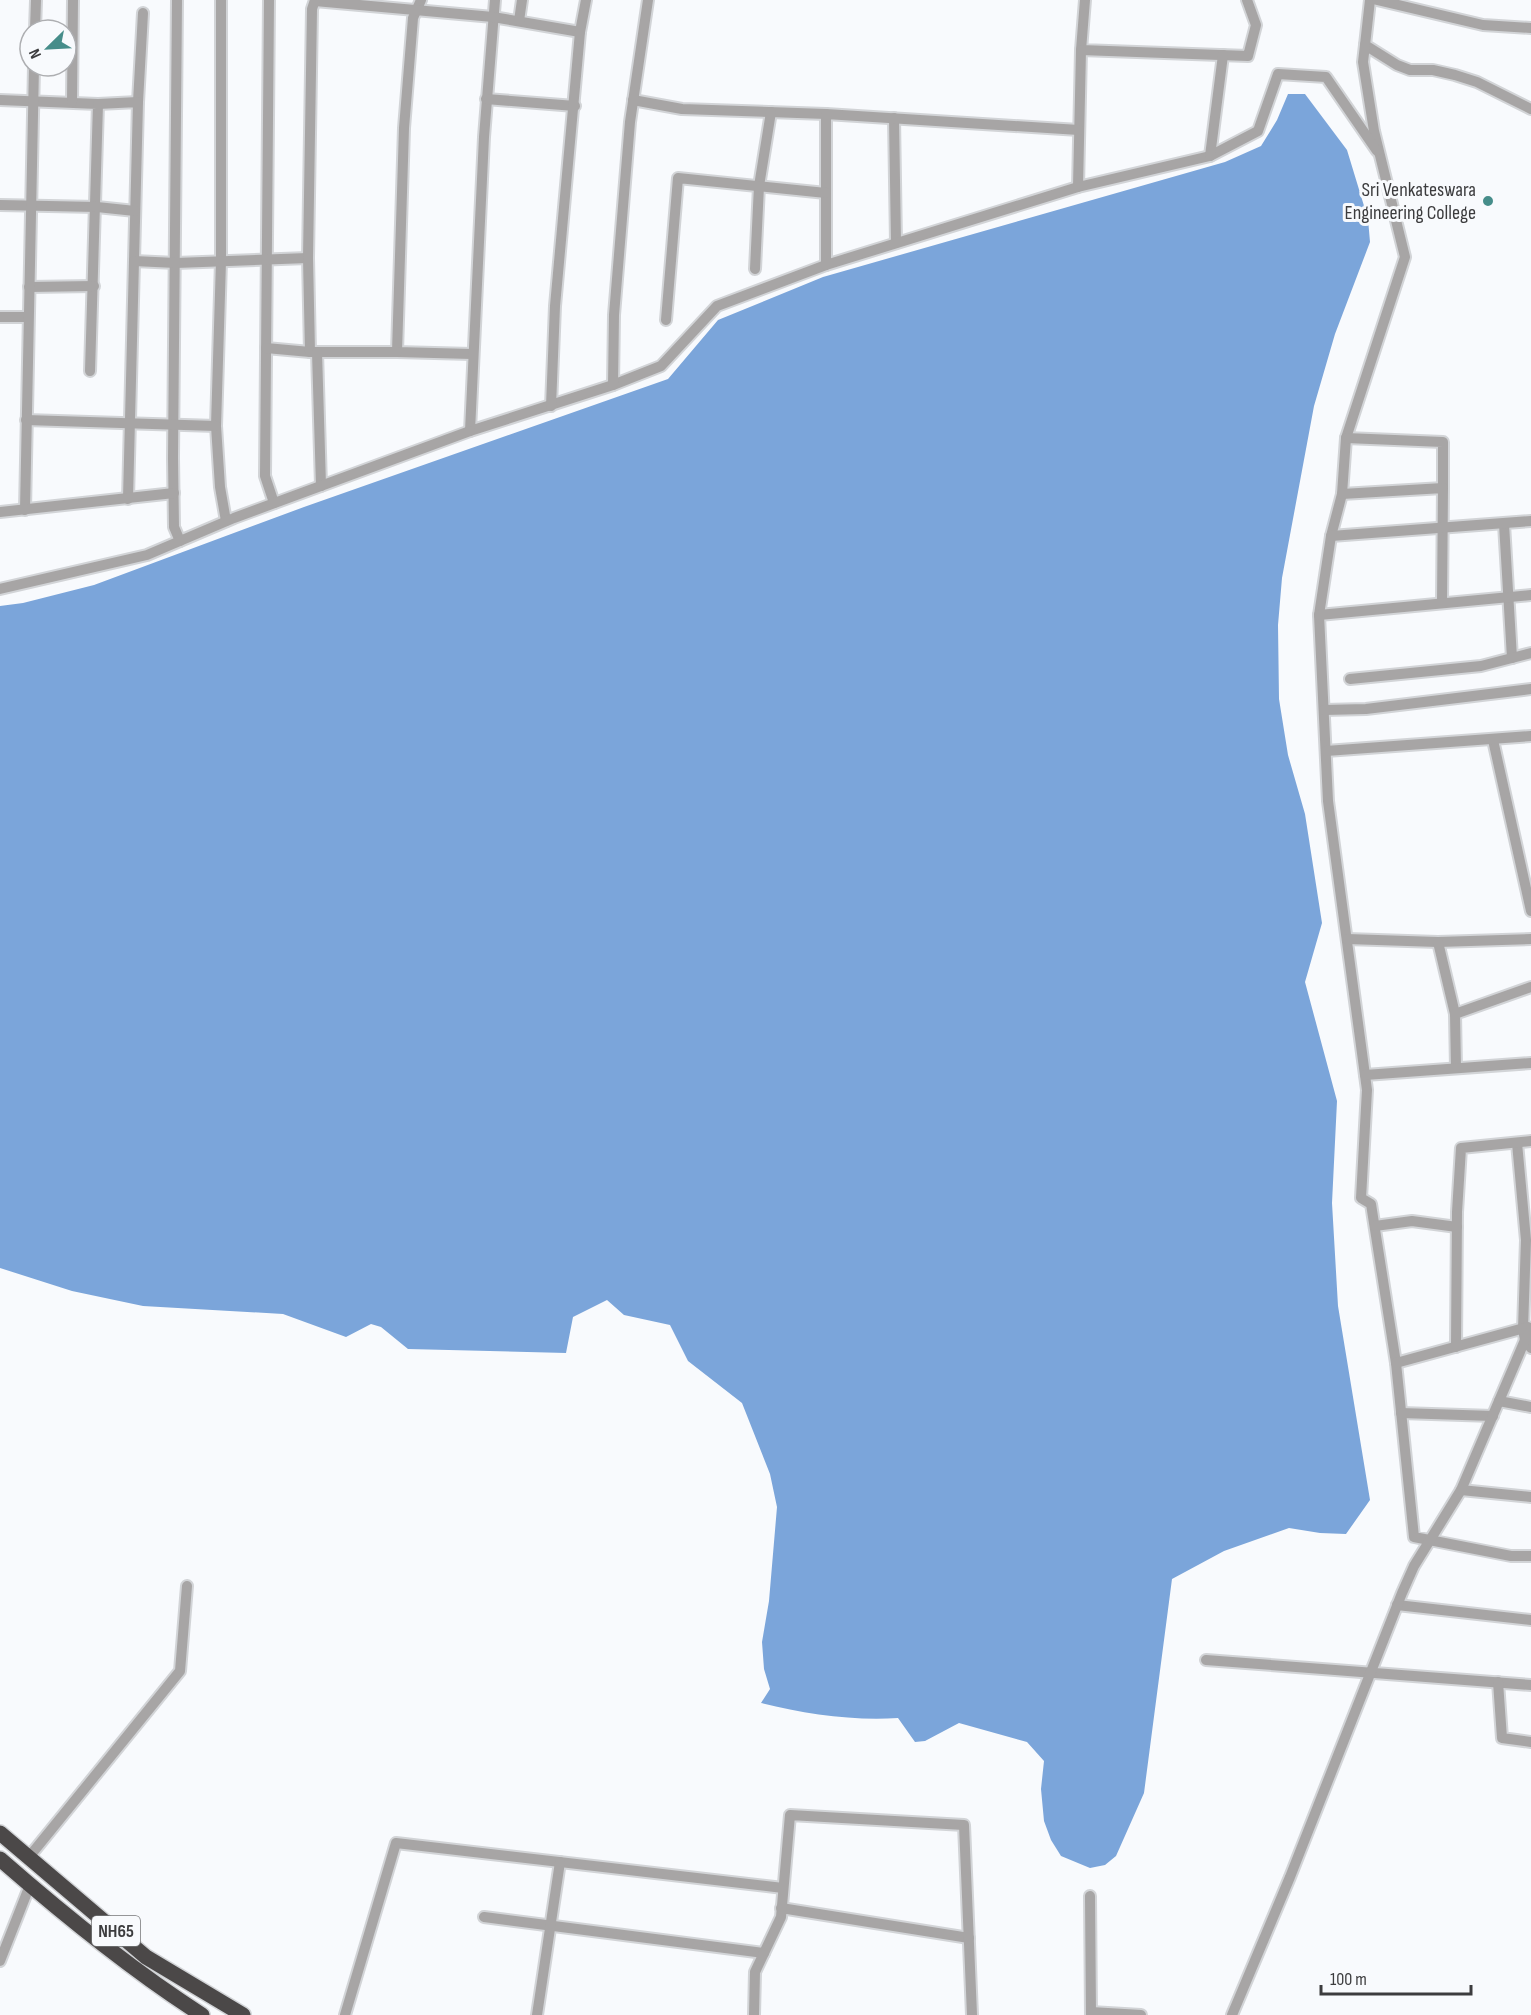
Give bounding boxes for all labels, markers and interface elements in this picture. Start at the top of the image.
north arrow [18,18,78,78]
text: N [25,46,46,61]
place label: Sri Venkateswara Engineering College [1344,178,1476,225]
marker: Sri Venkateswara Engineering College [1481,194,1495,208]
road number: NH65 [92,1916,140,1946]
scale bar [1321,1958,1471,1996]
text: 100 m [1330,1969,1367,1990]

